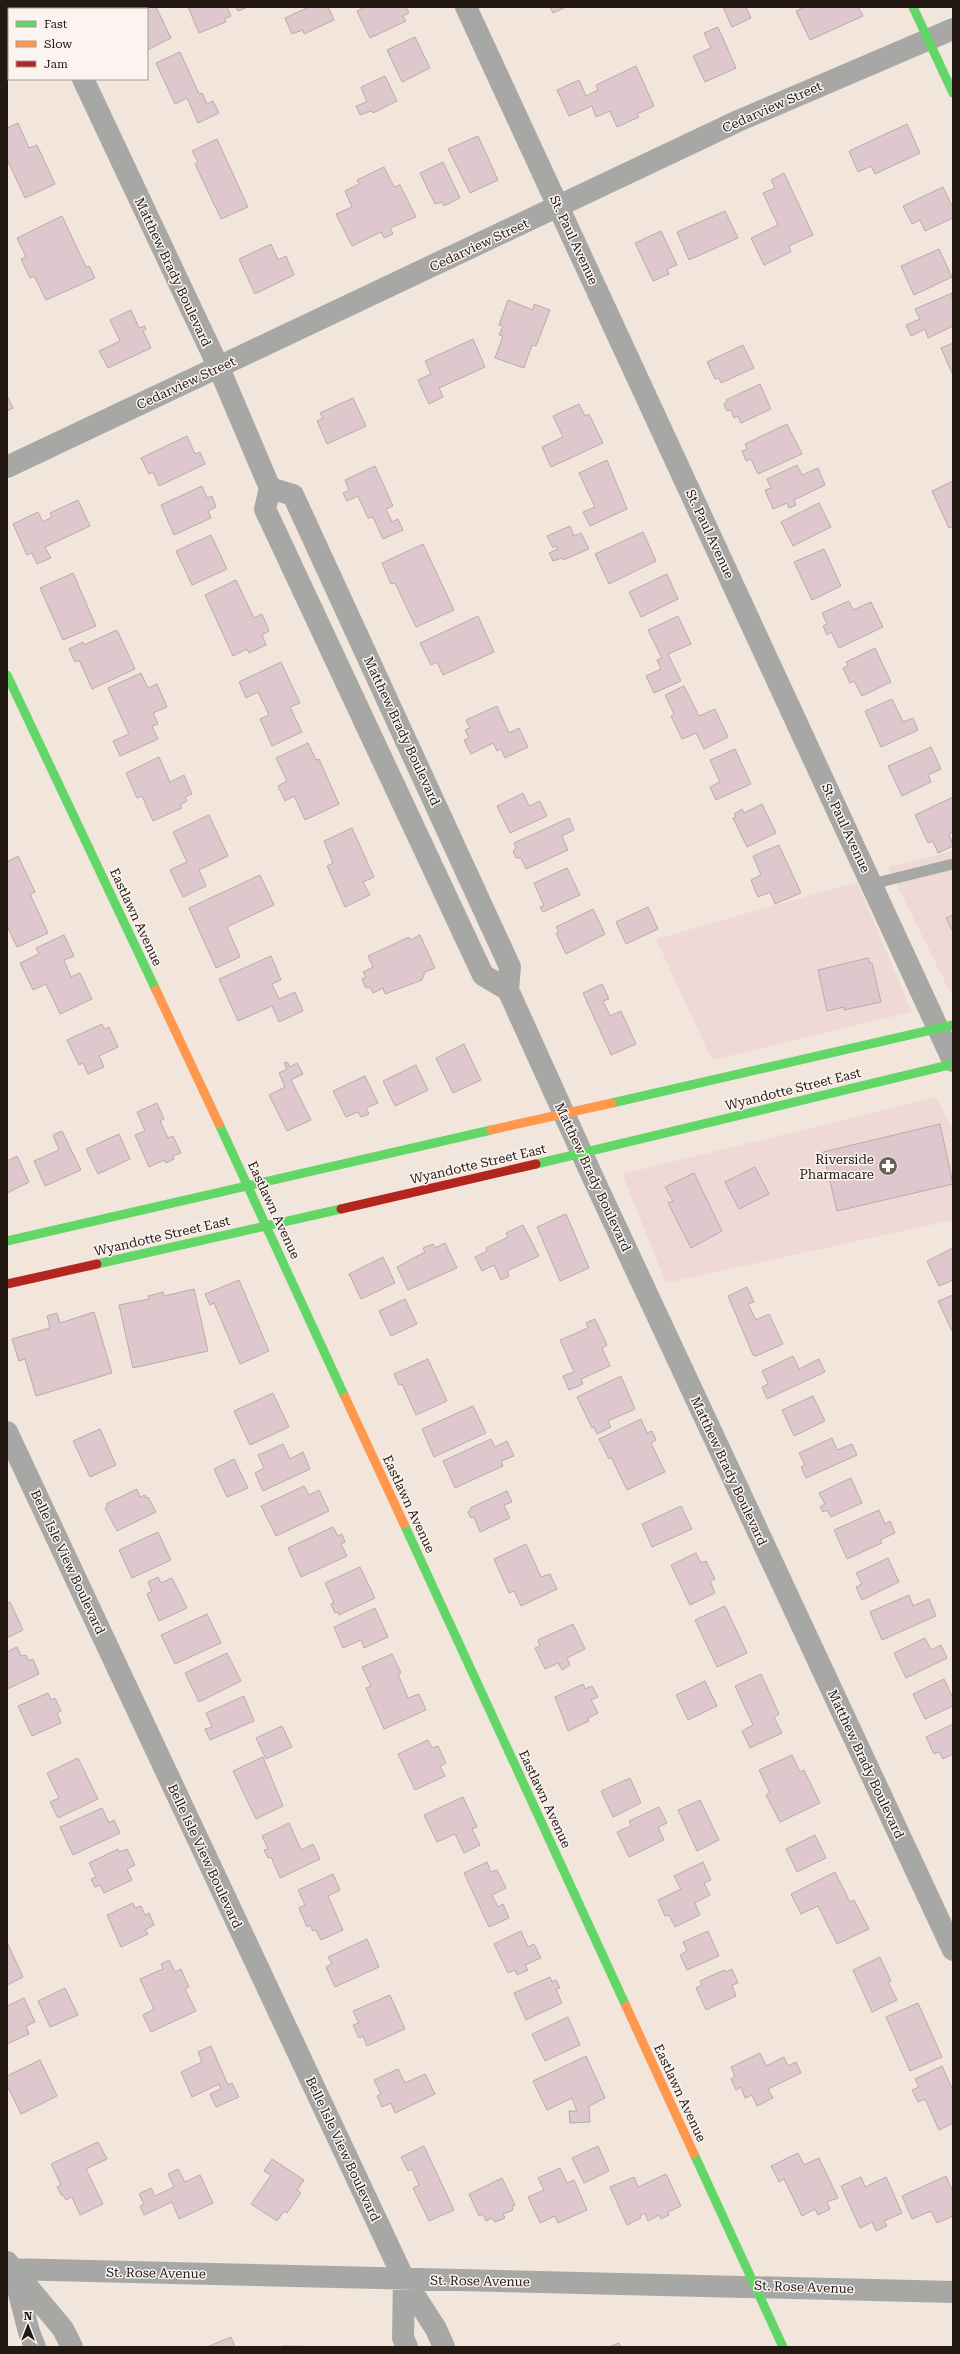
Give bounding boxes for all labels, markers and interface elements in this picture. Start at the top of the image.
legend [8,8,148,80]
text: Fast [44,17,68,31]
text: Slow [44,37,72,51]
text: Jam [44,57,68,71]
street label: Cedarview Street [720,78,824,136]
street label: St. Paul Avenue [547,193,601,287]
street label: Matthew Brady Boulevard [132,195,214,349]
street label: Cedarview Street [427,215,531,275]
street label: Cedarview Street [134,353,238,413]
street label: St. Paul Avenue [683,487,737,581]
street label: Matthew Brady Boulevard [361,654,443,808]
street label: St. Paul Avenue [819,781,873,875]
street label: Eastlawn Avenue [107,866,165,968]
street label: Wyandotte Street East [724,1065,863,1113]
street label: Matthew Brady Boulevard [552,1100,634,1254]
street label: Wyandotte Street East [408,1141,548,1187]
place label: Riverside Pharmacare [800,1152,874,1182]
pharmacy icon: Riverside Pharmacare [877,1155,899,1177]
street label: Eastlawn Avenue [245,1159,303,1261]
street label: Wyandotte Street East [92,1213,232,1259]
street label: Matthew Brady Boulevard [688,1394,770,1548]
street label: Eastlawn Avenue [380,1453,438,1555]
street label: Belle Isle View Boulevard [28,1487,108,1637]
street label: Matthew Brady Boulevard [825,1687,907,1841]
street label: Eastlawn Avenue [516,1748,574,1850]
street label: Belle Isle View Boulevard [165,1781,245,1931]
street label: Eastlawn Avenue [651,2042,709,2144]
street label: Belle Isle View Boulevard [303,2074,383,2224]
street label: St. Rose Avenue [106,2265,206,2281]
street label: St. Rose Avenue [430,2273,530,2289]
street label: St. Rose Avenue [754,2278,854,2296]
north arrow [8,2306,48,2346]
text: N [24,2310,33,2323]

